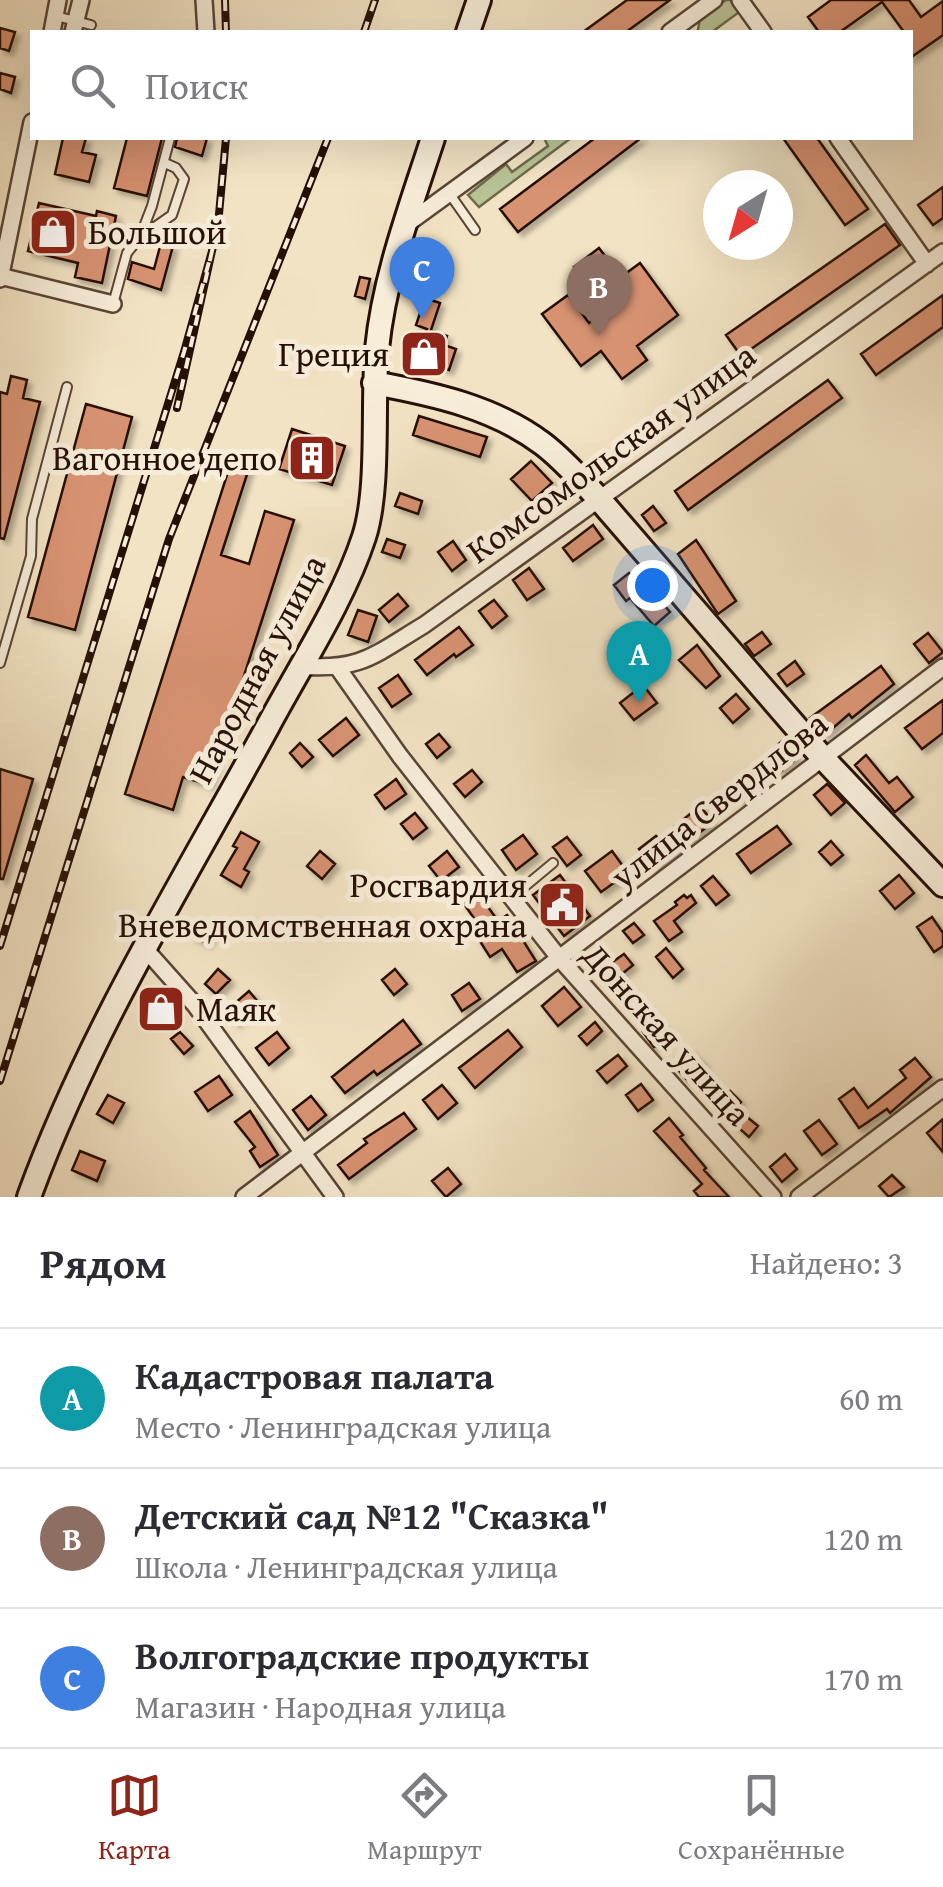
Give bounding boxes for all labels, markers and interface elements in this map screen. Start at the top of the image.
search box [30,30,913,140]
text: Поиск [145,57,248,113]
icon: search [65,58,120,113]
north arrow [703,170,793,260]
shop icon: Большой [27,206,79,258]
place label: Большой [88,206,227,257]
pin: C [390,236,454,319]
pin: B [566,254,632,336]
place label: Греция [278,328,389,379]
shop icon: Греция [398,328,450,380]
street label: Комсомольская улица [455,330,766,575]
place label: Вагонное депо [52,432,277,483]
building icon: Вагонное депо [286,432,338,484]
street label: Народная улица [175,545,339,792]
your location [627,560,678,611]
pin: A [606,620,672,703]
street label: улица Свердлова [598,698,838,901]
place label: Росгвардия Вневедомственная охрана [118,859,527,950]
public building icon: Росгвардия Вневедомственная охрана [536,879,588,931]
street label: Донская улица [570,930,764,1137]
shop icon: Маяк [135,983,187,1035]
place label: Маяк [196,983,277,1034]
text: Рядом [40,1232,167,1293]
text: Найдено: 3 [750,1239,903,1286]
text: Кадастровая палата [135,1347,494,1403]
text: A [62,1375,83,1422]
text: 60 m [839,1375,903,1422]
text: Место · Ленинградская улица [135,1403,551,1450]
text: Детский сад №12 "Сказка" [135,1487,609,1543]
text: B [63,1515,82,1562]
text: 120 m [824,1515,903,1562]
text: Школа · Ленинградская улица [135,1543,558,1590]
text: Волгоградские продукты [135,1627,589,1683]
text: C [63,1655,82,1702]
text: 170 m [824,1655,903,1702]
text: Магазин · Народная улица [135,1683,506,1730]
tab: Карта [98,1768,171,1869]
tab: Маршрут [367,1768,482,1869]
tab: Сохранённые [678,1768,845,1869]

